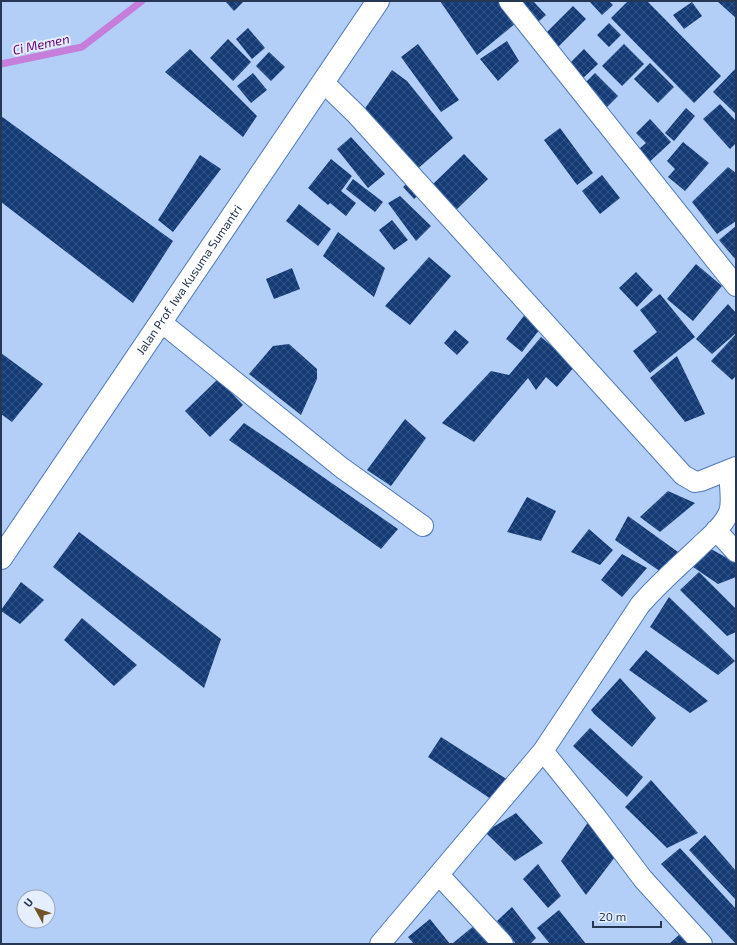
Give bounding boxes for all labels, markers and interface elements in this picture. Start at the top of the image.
water label: Ci Memen [11,30,71,58]
street label: Jalan Prof. Iwa Kusuma Sumantri [133,202,244,357]
north arrow [16,889,56,929]
text: U [21,895,35,909]
scale bar [593,903,661,929]
text: 20 m [599,909,626,923]

